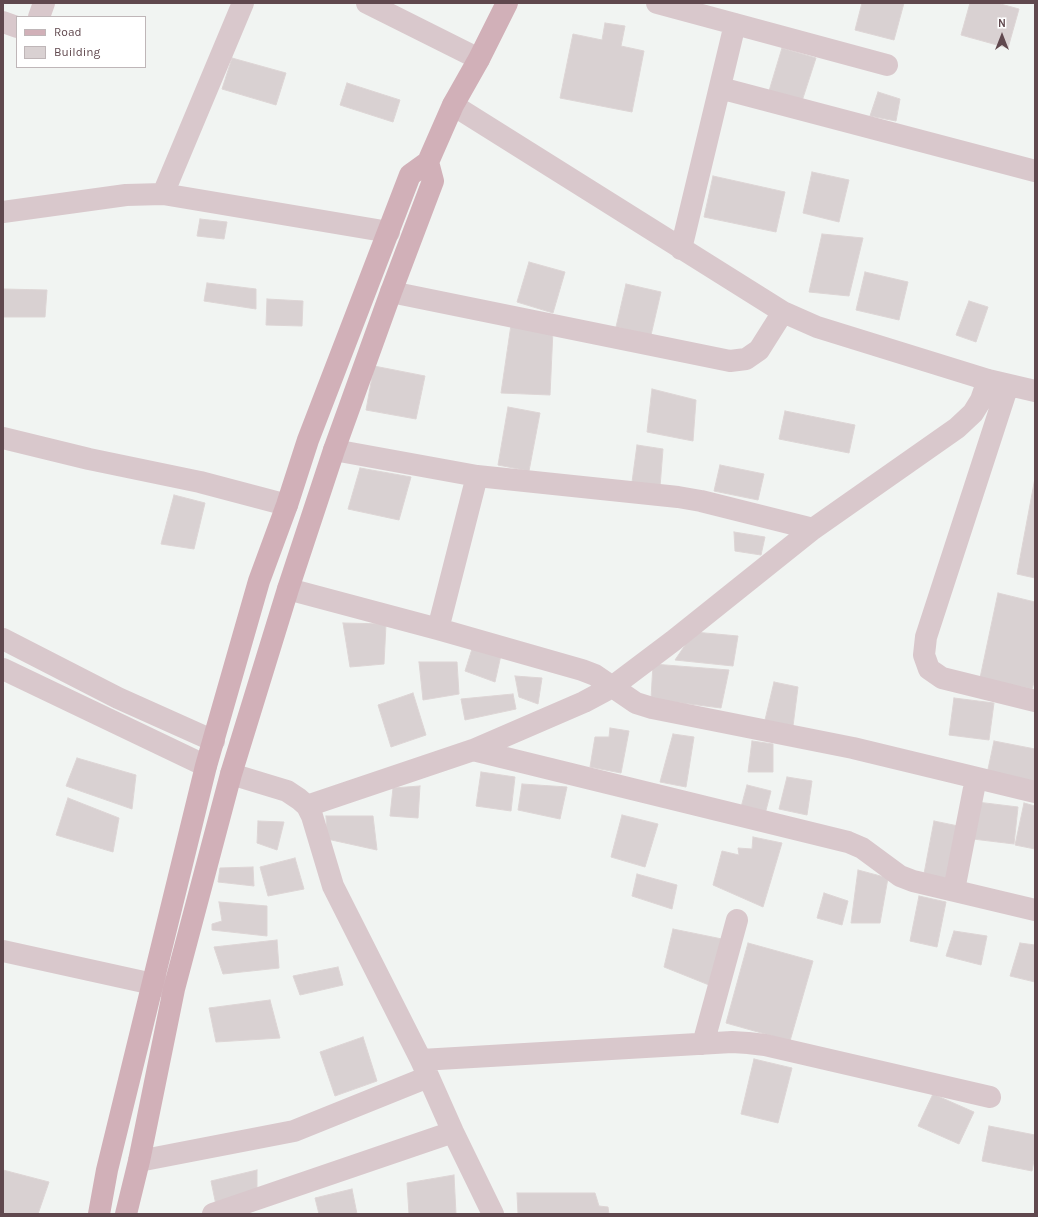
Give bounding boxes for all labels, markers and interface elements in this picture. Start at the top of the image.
legend [16,16,146,68]
north arrow [982,16,1022,56]
text: N [998,17,1006,30]
text: Road [54,25,82,39]
text: Building [54,45,100,59]

